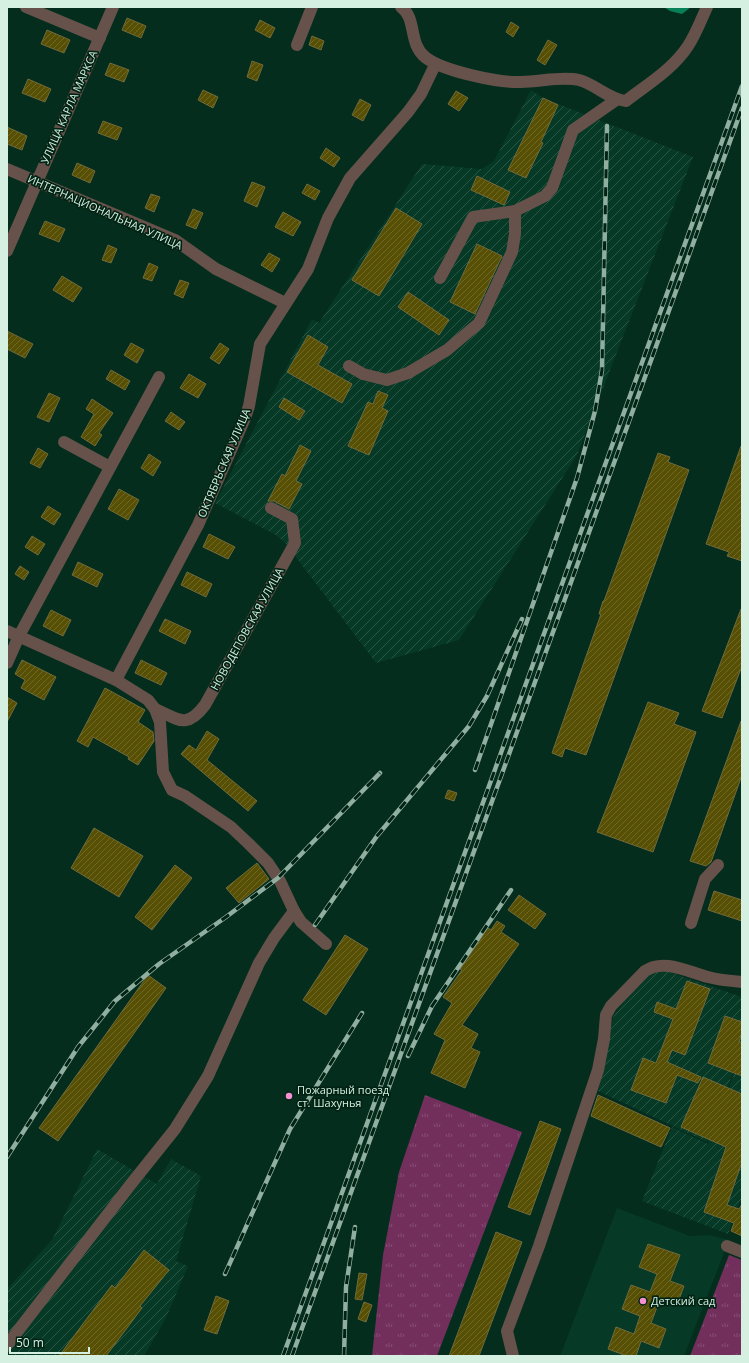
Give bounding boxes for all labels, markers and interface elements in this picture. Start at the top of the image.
street label: УЛИЦА КАРЛА МАРКСА [37,48,100,166]
street label: ИНТЕРНАЦИОНАЛЬНАЯ УЛИЦА [25,171,185,253]
street label: ОКТЯБРЬСКАЯ УЛИЦА [194,406,253,520]
street label: НОВОДЕПОВСКАЯ УЛИЦА [207,565,287,693]
place label: Пожарный поезд ст. Шахунья [297,1082,390,1110]
marker: Пожарный поезд ст. Шахунья [284,1091,294,1101]
place label: Детский сад [651,1293,716,1308]
marker: Детский сад [638,1296,648,1306]
scale bar [10,1329,89,1355]
text: 50 m [16,1334,44,1351]

